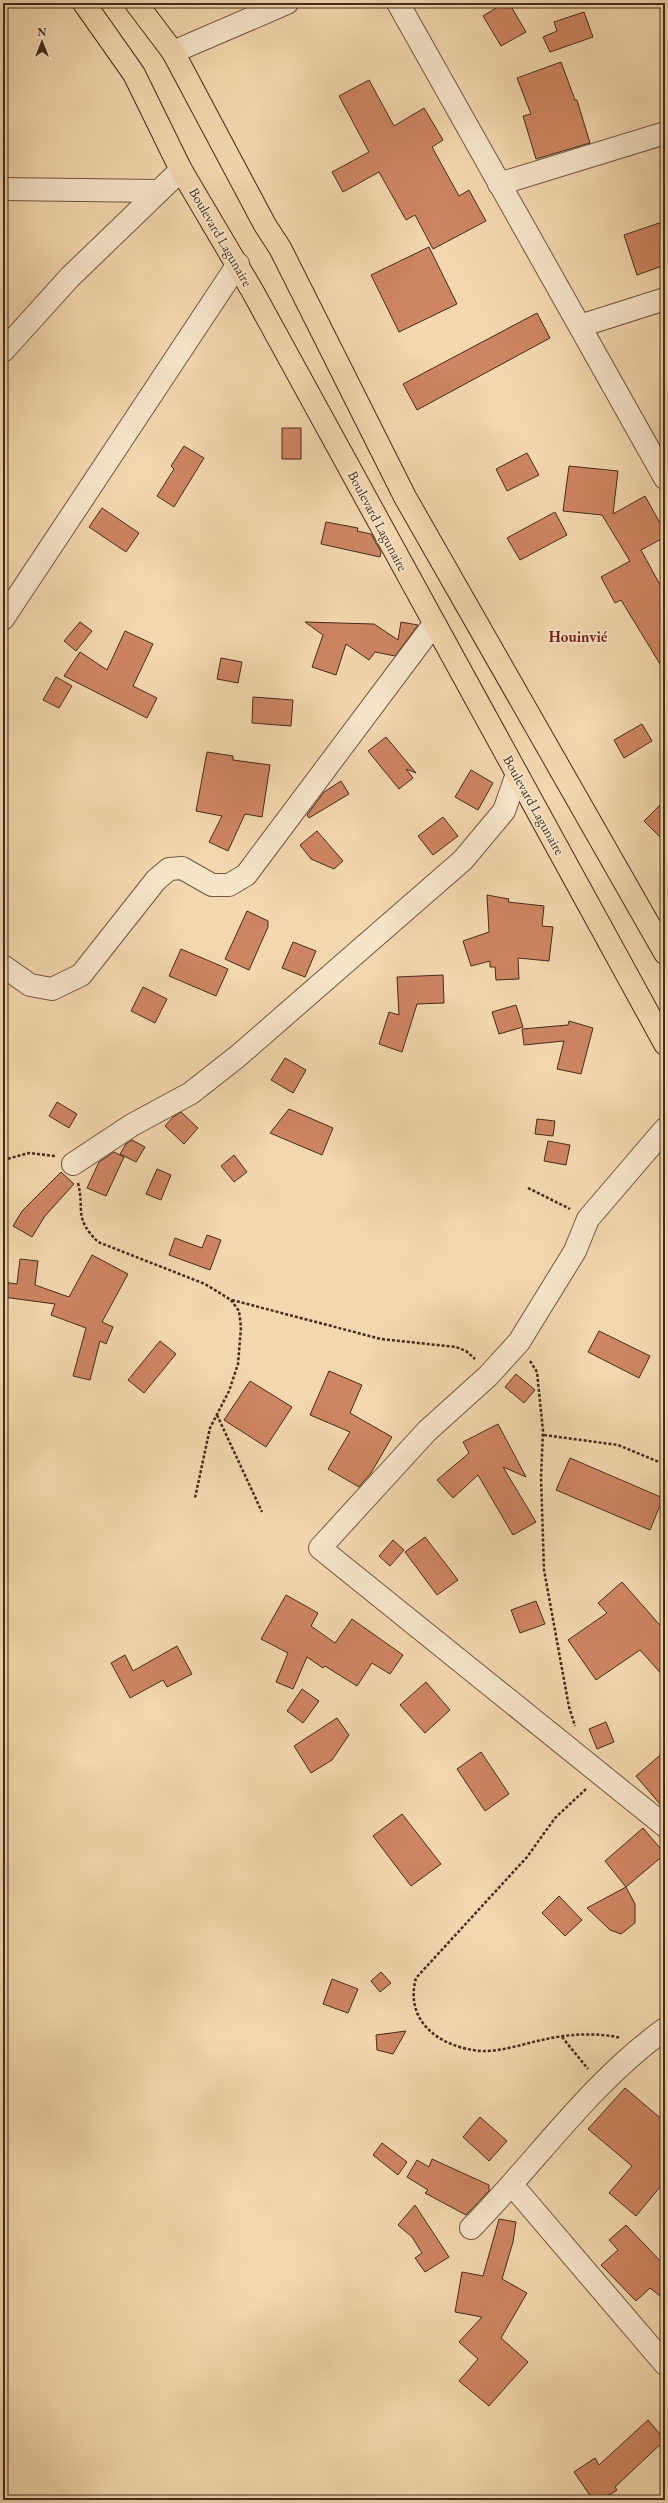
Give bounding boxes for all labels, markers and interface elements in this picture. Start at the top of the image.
north arrow [22,22,62,62]
text: N [38,25,47,39]
street label: Boulevard Lagunaire [185,184,257,290]
street label: Boulevard Lagunaire [344,468,412,575]
district label: Houinvié [549,627,607,646]
street label: Boulevard Lagunaire [499,752,569,858]

